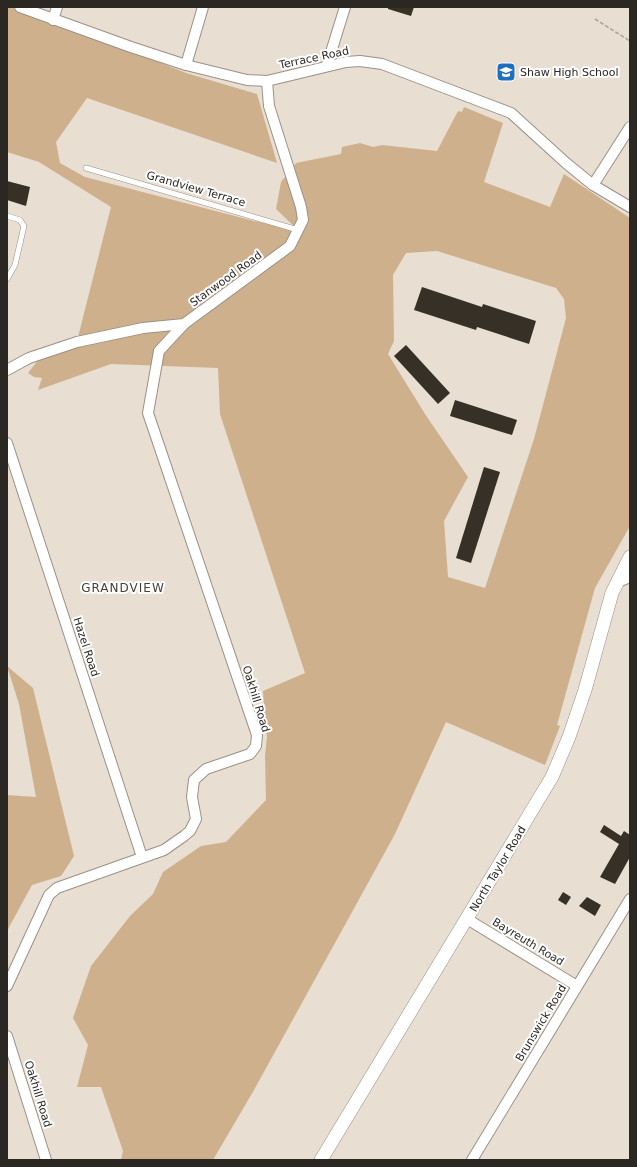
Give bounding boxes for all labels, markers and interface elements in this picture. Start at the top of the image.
street label: Terrace Road [277,44,350,72]
school or university icon: Shaw High School [495,61,517,83]
place label: Shaw High School [520,66,618,79]
street label: Grandview Terrace [145,169,247,209]
street label: Stanwood Road [188,249,264,309]
district label: GRANDVIEW [81,581,165,595]
street label: Hazel Road [70,616,102,678]
street label: Oakhill Road [240,664,272,734]
street label: North Taylor Road [467,824,529,914]
street label: Bayreuth Road [490,916,566,968]
street label: Brunswick Road [513,982,569,1064]
street label: Oakhill Road [22,1059,54,1129]

